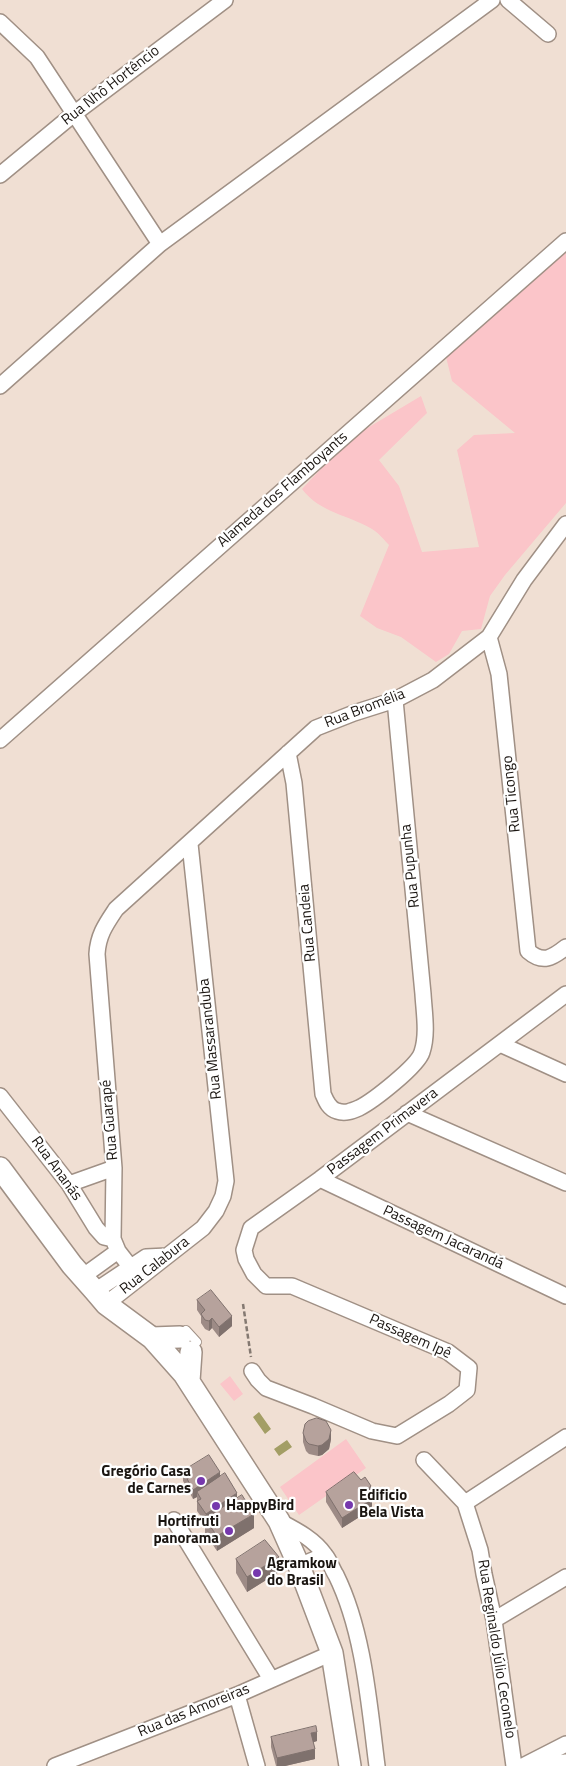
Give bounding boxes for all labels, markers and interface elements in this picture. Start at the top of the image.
street label: Rua Nhô Hortêncio [58,42,164,130]
street label: Alameda dos Flamboyants [214,428,352,552]
street label: Rua Bromélia [322,685,408,733]
street label: Rua Ticongo [499,755,525,833]
street label: Rua Pupunha [398,823,424,909]
street label: Rua Candeia [296,883,320,963]
street label: Rua Massaranduba [196,978,226,1100]
street label: Rua Guarapé [98,1079,122,1161]
street label: Passagem Primavera [324,1085,442,1179]
street label: Rua Ananás [27,1133,85,1205]
street label: Passagem Jacarandá [380,1202,506,1274]
street label: Rua Calabura [117,1233,193,1299]
street label: Passagem Ipê [366,1311,454,1363]
place label: Gregório Casa de Carnes [101,1463,191,1498]
marker: Gregório Casa de Carnes [195,1475,207,1487]
place label: Edificio Bela Vista [359,1487,424,1522]
place label: HappyBird [226,1497,294,1515]
marker: Edificio Bela Vista [343,1499,355,1511]
marker: HappyBird [210,1500,222,1512]
place label: Hortifruti panorama [153,1513,219,1548]
marker: Hortifruti panorama [223,1525,235,1537]
place label: Agramkow do Brasil [267,1555,337,1590]
street label: Rua Reginaldo Júlio Ceconelo [473,1558,519,1740]
marker: Agramkow do Brasil [251,1567,263,1579]
street label: Rua das Amoreiras [136,1680,252,1742]

